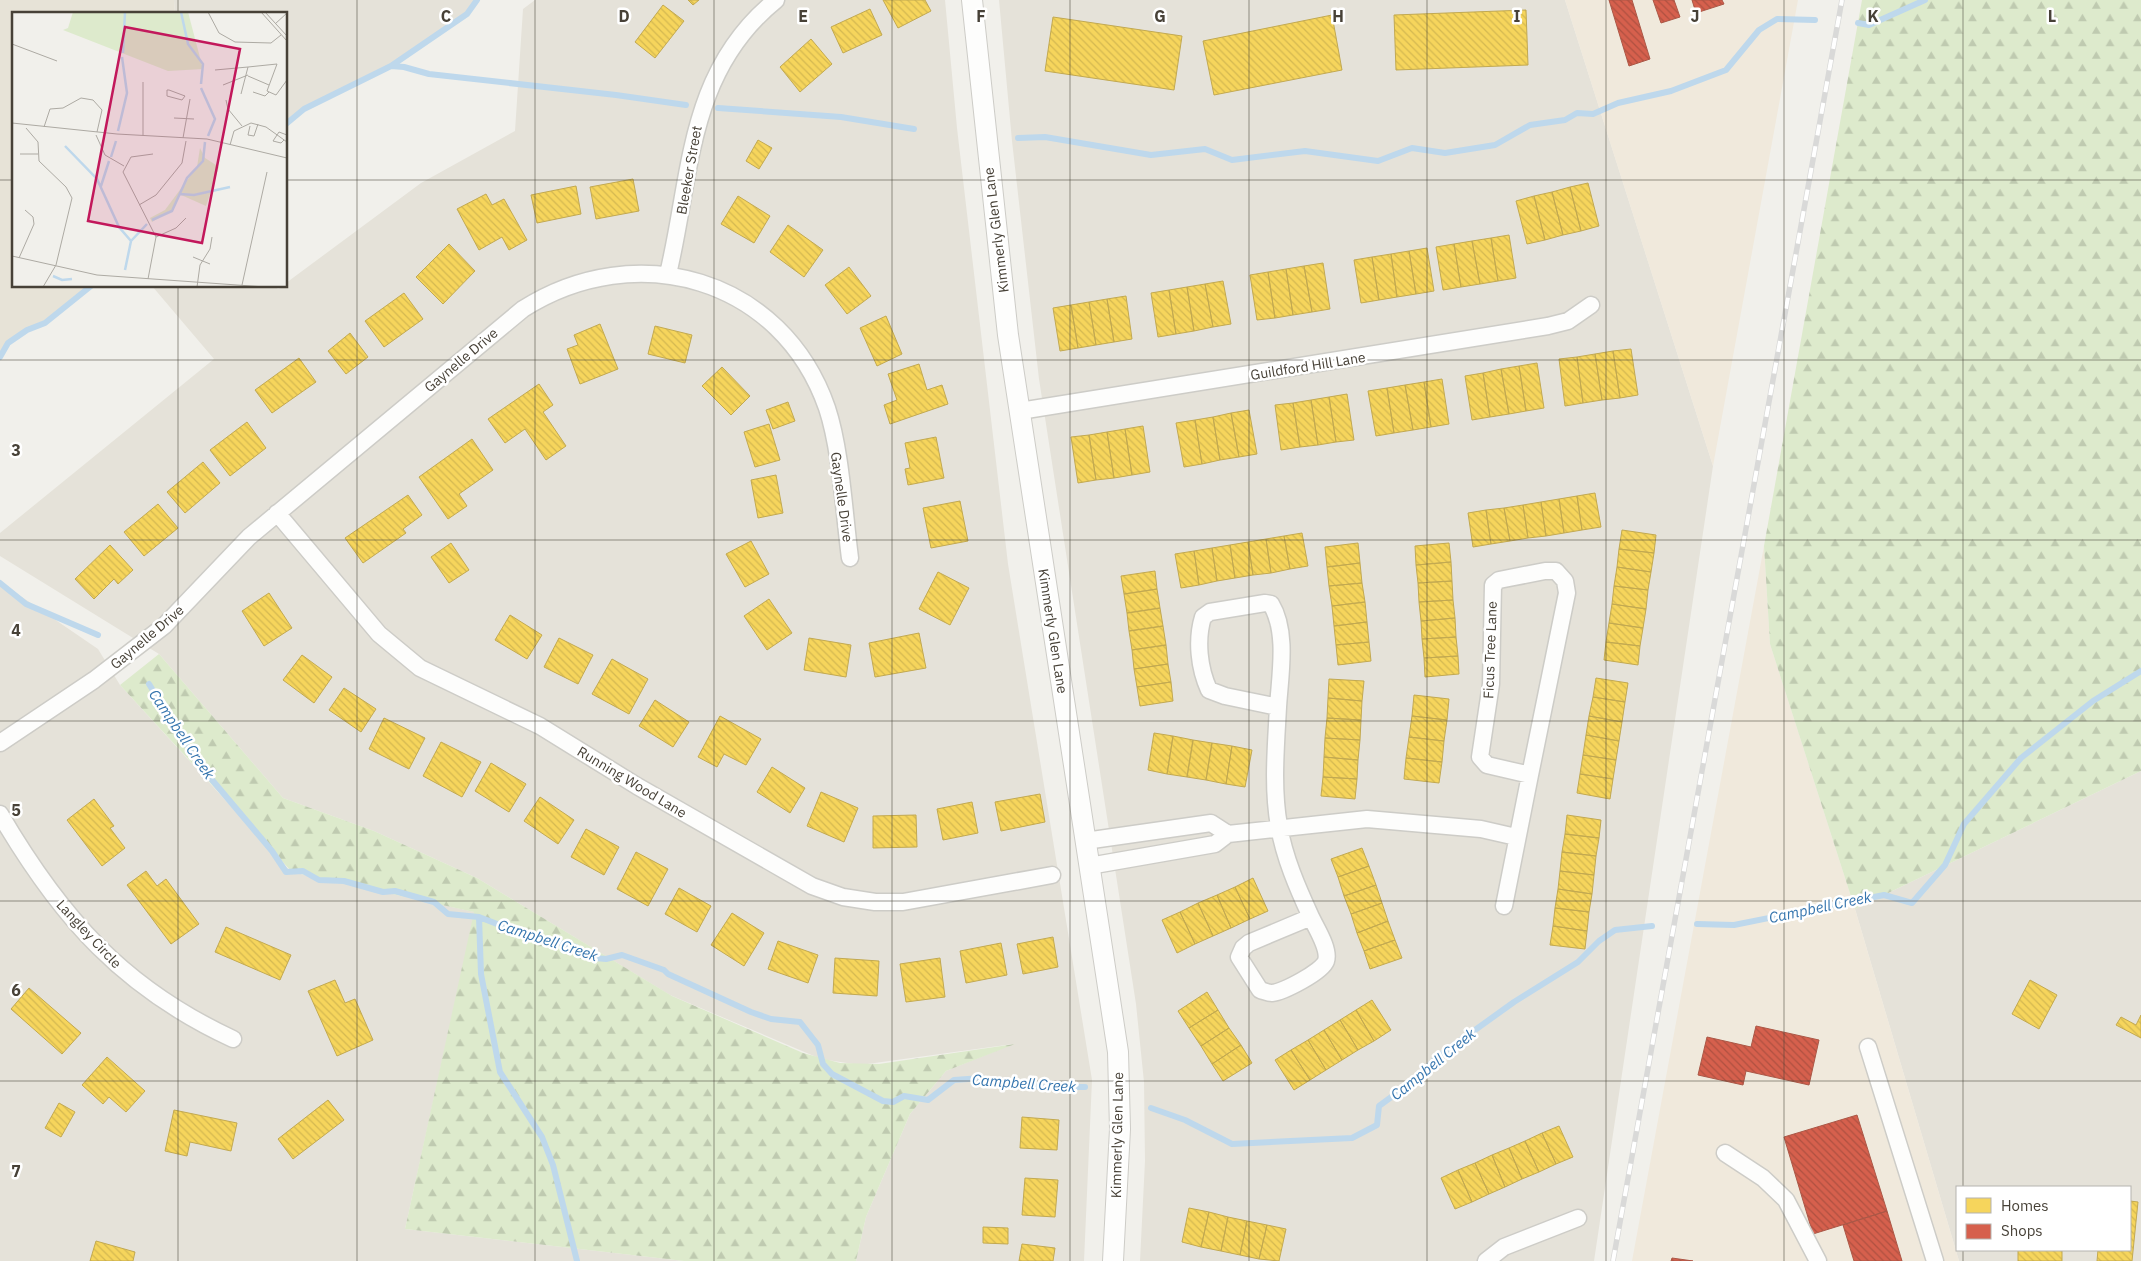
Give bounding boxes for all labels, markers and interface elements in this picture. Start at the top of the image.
text: C [441,6,451,26]
text: D [618,6,630,26]
text: E [798,6,808,26]
text: F [976,6,986,26]
text: G [1154,6,1166,26]
text: H [1332,6,1344,26]
text: I [1514,6,1521,26]
text: J [1691,6,1699,26]
text: K [1867,6,1879,26]
text: L [2048,6,2056,26]
inset map [12,12,288,288]
street label: Bleeker Street [672,124,706,216]
street label: Kimmerly Glen Lane [979,166,1013,294]
street label: Gaynelle Drive [420,324,502,396]
street label: Guildford Hill Lane [1249,348,1367,384]
text: 3 [11,440,21,460]
street label: Gaynelle Drive [827,451,857,544]
street label: Kimmerly Glen Lane [1034,567,1072,695]
street label: Gaynelle Drive [106,601,188,673]
street label: Ficus Tree Lane [1479,601,1501,699]
text: 4 [11,620,21,640]
water label: Campbell Creek [145,686,219,783]
street label: Running Wood Lane [574,742,690,822]
text: 5 [11,800,21,820]
water label: Campbell Creek [1767,887,1873,927]
street label: Langley Circle [53,896,126,972]
water label: Campbell Creek [496,915,601,965]
text: 6 [11,980,21,1000]
water label: Campbell Creek [1387,1024,1480,1104]
water label: Campbell Creek [971,1070,1077,1096]
street label: Kimmerly Glen Lane [1107,1071,1127,1198]
text: 7 [11,1161,21,1181]
legend [1956,1186,2131,1251]
text: Homes [2001,1196,2049,1215]
text: Shops [2001,1221,2043,1240]

